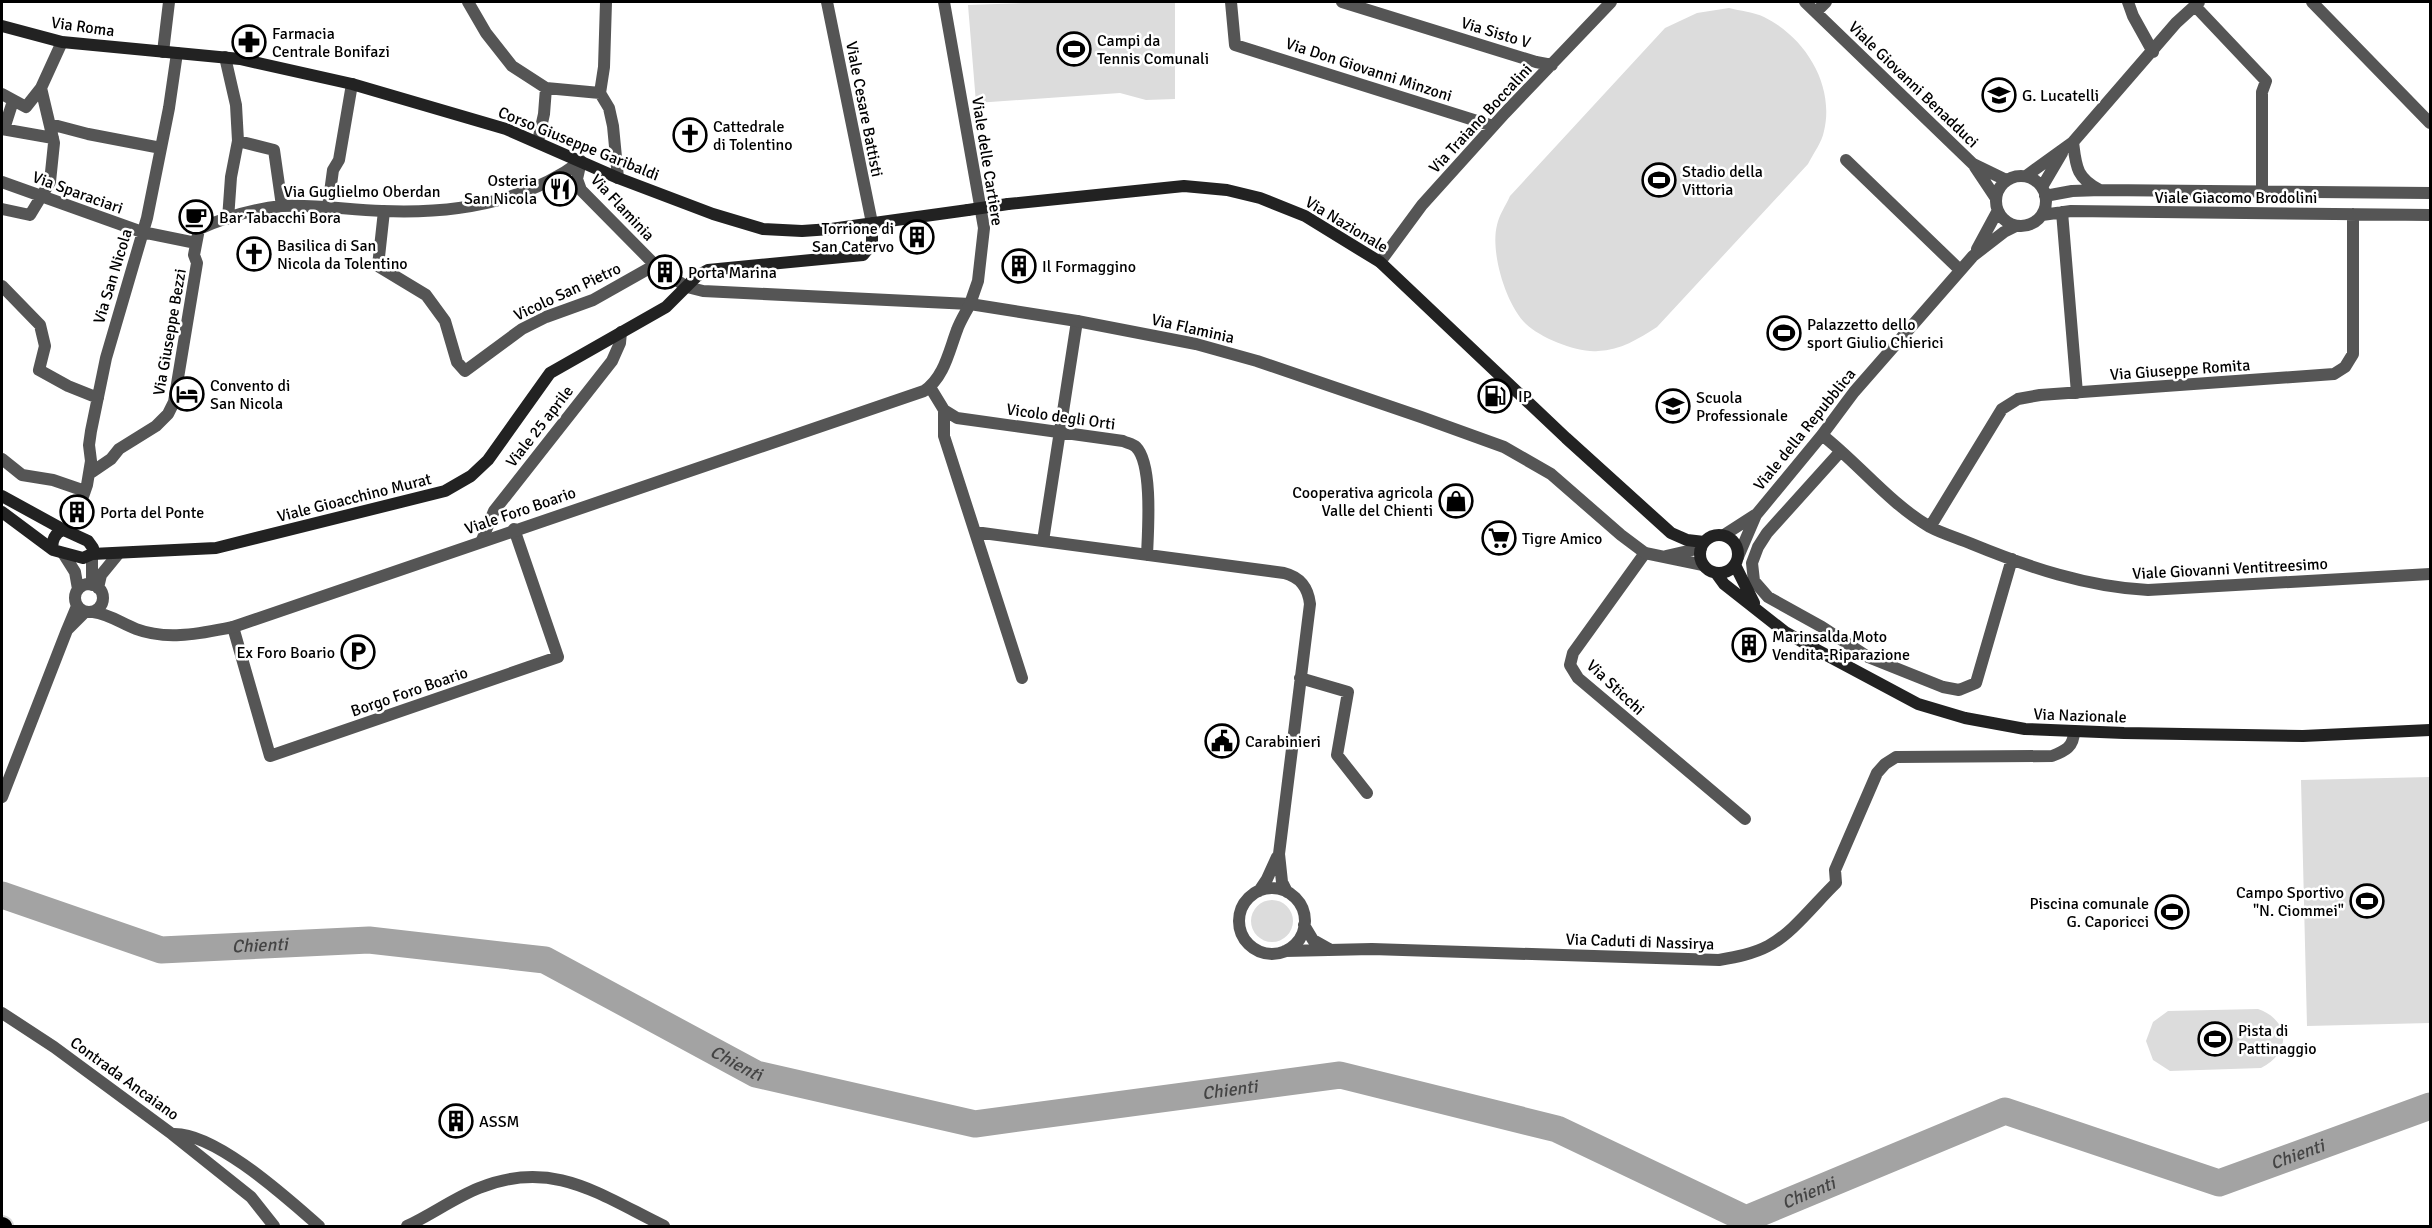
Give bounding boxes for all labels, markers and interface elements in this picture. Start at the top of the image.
street label: Via Roma [50,13,116,41]
street label: Via Sisto V [1458,13,1533,53]
street label: Viale Giovanni Benadduci [1844,17,1983,152]
pharmacy icon: Farmacia Centrale Bonifazi [231,24,267,60]
place label: Farmacia Centrale Bonifazi [272,24,390,62]
sports icon: Campi da Tennis Comunali [1056,31,1092,67]
place label: Campi da Tennis Comunali [1097,31,1209,69]
street label: Via Don Giovanni Minzoni [1283,34,1454,106]
street label: Viale Cesare Battisti [841,40,887,179]
street label: Via Traiano Boccalini [1425,60,1537,178]
school or university icon: G. Lucatelli [1981,77,2017,113]
place label: G. Lucatelli [2022,86,2099,106]
street label: Viale delle Cartiere [967,95,1007,227]
street label: Corso Giuseppe Garibaldi [495,102,662,185]
church icon: Cattedrale di Tolentino [672,117,708,153]
place label: Cattedrale di Tolentino [713,117,793,155]
sports icon: Stadio della Vittoria [1641,162,1677,198]
place label: Stadio della Vittoria [1682,162,1763,200]
street label: Via Sparaciari [30,167,126,219]
street label: Via Flaminia [586,170,658,245]
place label: Osteria San Nicola [464,171,537,209]
restaurant icon: Osteria San Nicola [542,171,578,207]
street label: Via Guglielmo Oberdan [284,182,440,202]
street label: Viale Giacomo Brodolini [2155,188,2317,208]
street label: Via Nazionale [1301,192,1392,257]
cafe icon: Bar Tabacchi Bora [178,199,214,235]
place label: Bar Tabacchi Bora [219,208,341,228]
place label: Torrione di San Catervo [812,219,894,257]
building icon: Torrione di San Catervo [899,219,935,255]
street label: Via San Nicola [89,226,137,326]
church icon: Basilica di San Nicola da Tolentino [236,236,272,272]
place label: Basilica di San Nicola da Tolentino [277,236,408,274]
building icon: Il Formaggino [1001,248,1037,284]
building icon: Porta Marina [647,254,683,290]
place label: Il Formaggino [1042,257,1136,277]
street label: Vicolo San Pietro [511,258,624,325]
place label: Porta Marina [688,263,777,283]
street label: Via Giuseppe Bezzi [149,267,191,397]
street label: Via Flaminia [1149,310,1236,348]
sports icon: Palazzetto dello sport Giulio Chierici [1766,315,1802,351]
place label: Palazzetto dello sport Giulio Chierici [1807,315,1944,353]
street label: Via Giuseppe Romita [2109,355,2251,385]
street label: Viale della Repubblica [1749,365,1860,495]
hotel icon: Convento di San Nicola [169,376,205,412]
place label: Convento di San Nicola [210,376,290,414]
fuel station icon: IP [1477,378,1513,414]
street label: Viale 25 aprile [502,382,578,471]
place label: IP [1518,387,1532,407]
school or university icon: Scuola Professionale [1655,388,1691,424]
place label: Scuola Professionale [1696,388,1788,426]
street label: Vicolo degli Orti [1005,399,1117,435]
street label: Viale Gioacchino Murat [275,469,434,527]
street label: Viale Foro Boario [462,483,579,539]
place label: Cooperativa agricola Valle del Chienti [1292,483,1433,521]
shop icon: Cooperativa agricola Valle del Chienti [1438,483,1474,519]
building icon: Porta del Ponte [59,494,95,530]
place label: Porta del Ponte [100,503,204,523]
supermarket icon: Tigre Amico [1481,520,1517,556]
place label: Tigre Amico [1522,529,1602,549]
street label: Viale Giovanni Ventitreesimo [2132,554,2328,584]
building icon: Marinsalda Moto Vendita-Riparazione [1731,627,1767,663]
place label: Marinsalda Moto Vendita-Riparazione [1772,627,1910,665]
parking icon: Ex Foro Boario [340,634,376,670]
place label: Ex Foro Boario [236,643,335,663]
street label: Via Sticchi [1582,656,1649,720]
street label: Borgo Foro Boario [348,663,471,721]
street label: Via Nazionale [2033,704,2127,728]
public building icon: Carabinieri [1204,723,1240,759]
place label: Carabinieri [1245,732,1321,752]
place label: Campo Sportivo "N. Ciommei" [2236,883,2344,921]
sports icon: Campo Sportivo "N. Ciommei" [2349,883,2385,919]
place label: Piscina comunale G. Caporicci [2030,894,2149,932]
sports icon: Piscina comunale G. Caporicci [2154,894,2190,930]
street label: Via Caduti di Nassirya [1565,929,1715,955]
water label: Chienti [231,933,290,958]
sports icon: Pista di Pattinaggio [2197,1021,2233,1057]
place label: Pista di Pattinaggio [2238,1021,2317,1059]
street label: Contrada Ancaiano [66,1033,183,1125]
water label: Chienti [706,1040,766,1086]
water label: Chienti [1201,1075,1261,1104]
building icon: ASSM [438,1103,474,1139]
place label: ASSM [479,1112,519,1132]
water label: Chienti [2267,1134,2329,1174]
water label: Chienti [1779,1171,1840,1214]

